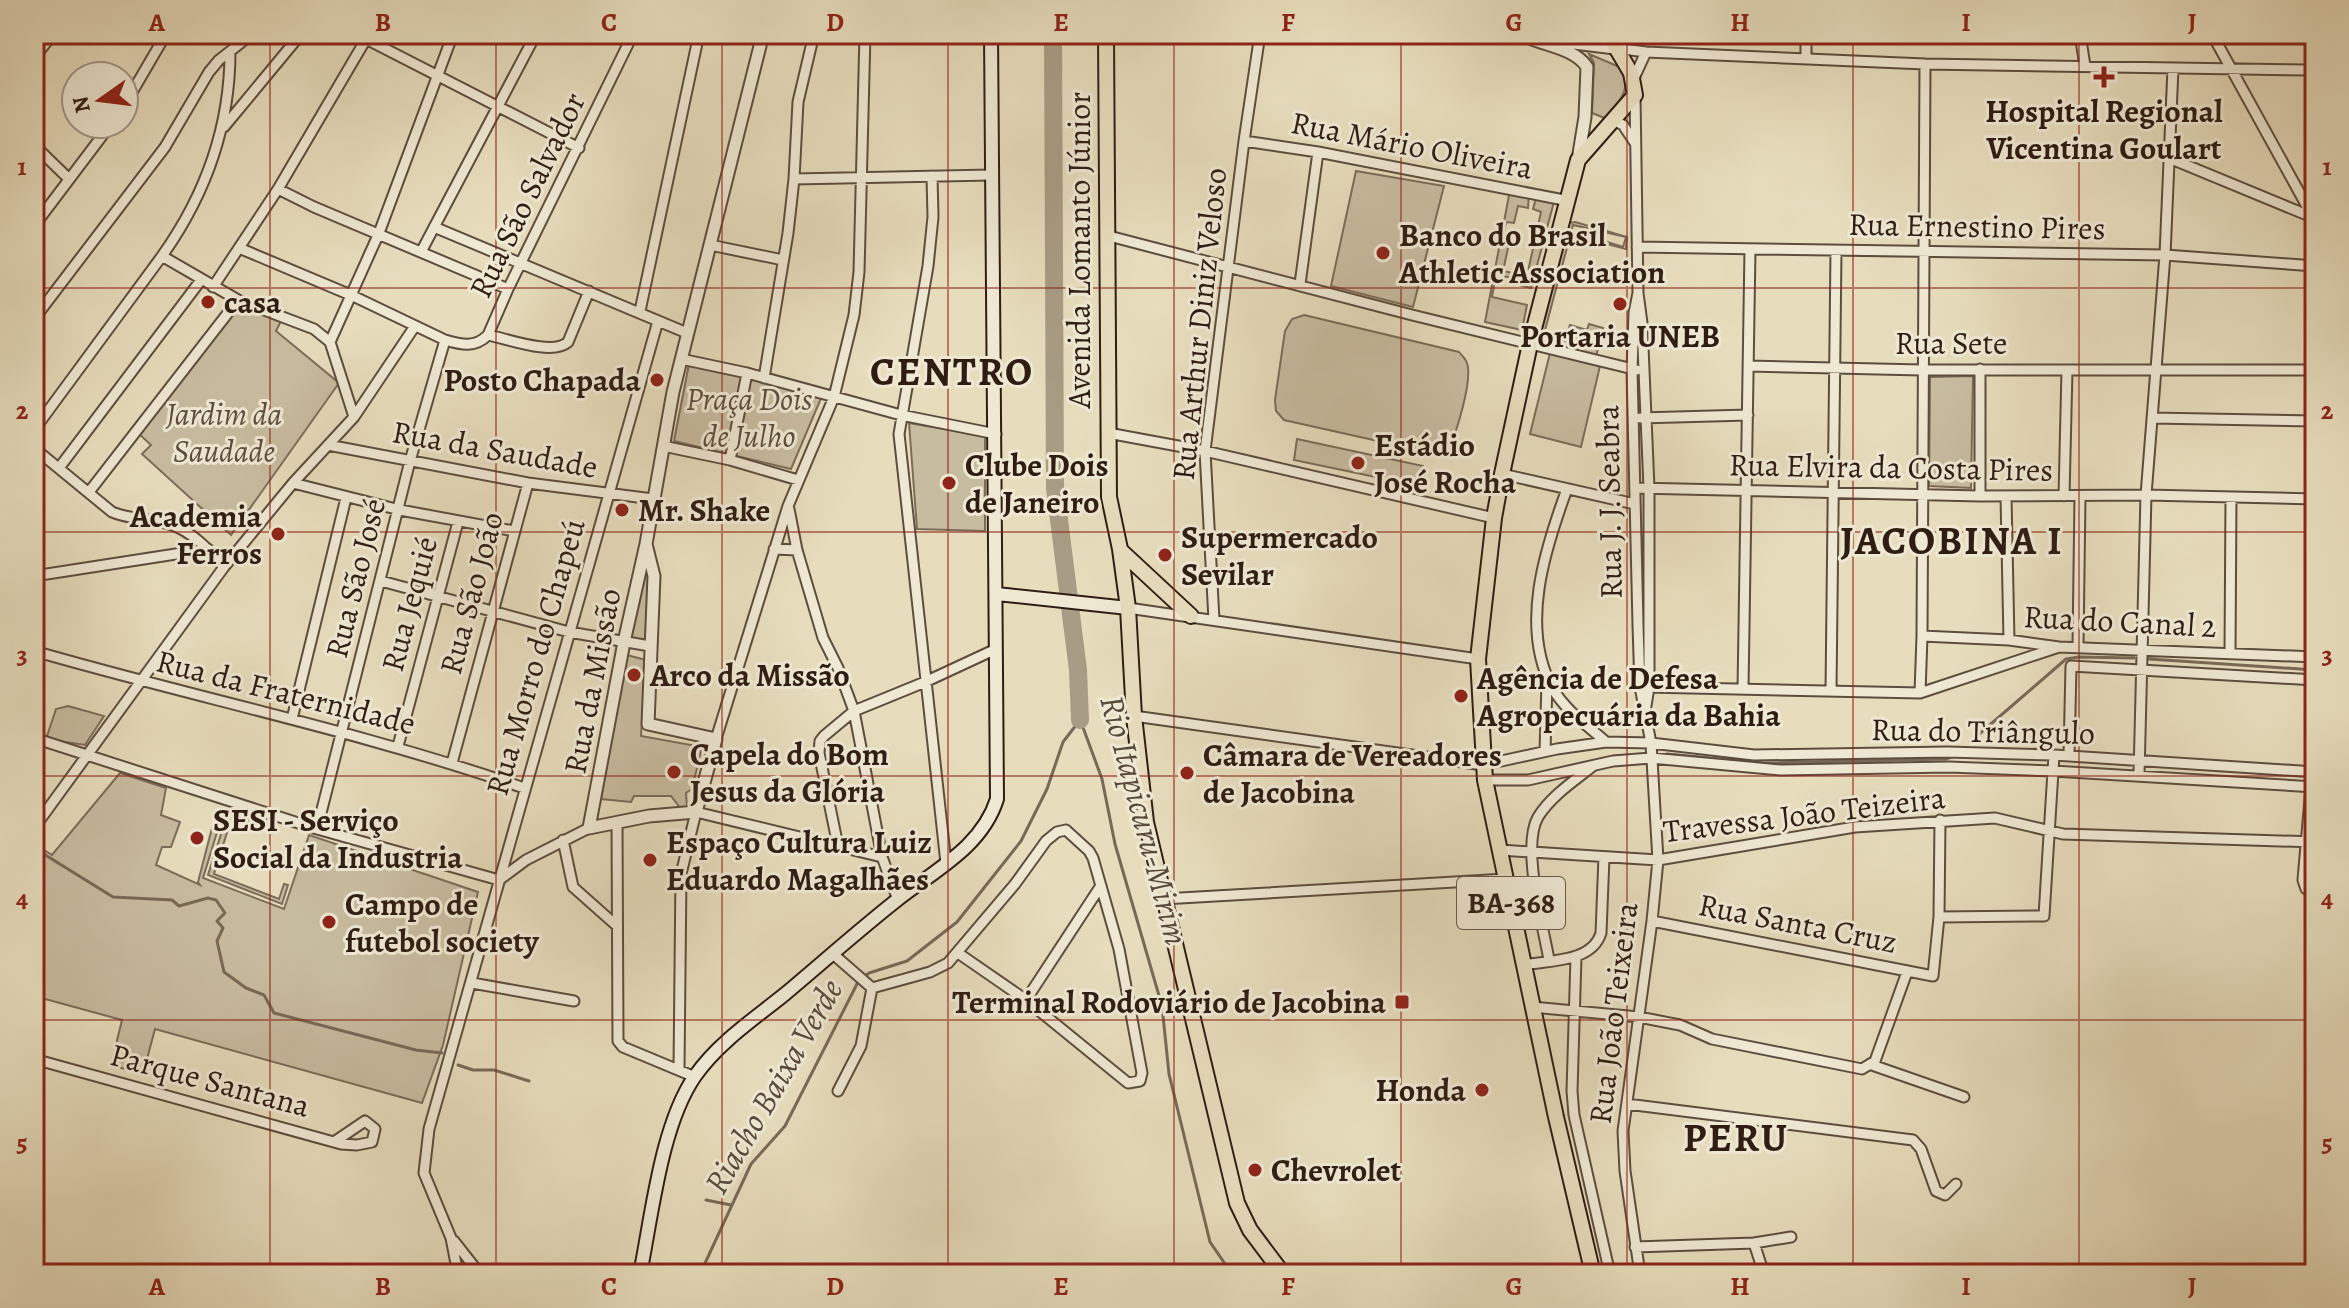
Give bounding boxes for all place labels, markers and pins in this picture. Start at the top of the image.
marker: Hospital Regional Vicentina Goulart [2093,66,2115,88]
place label: Hospital Regional Vicentina Goulart [1985,89,2223,170]
place label: Banco do Brasil Athletic Association [1398,213,1665,294]
marker: Banco do Brasil Athletic Association [1374,244,1392,262]
place label: casa [224,280,282,324]
marker: casa [199,293,217,311]
marker: Portaria UNEB [1611,295,1629,313]
place label: Portaria UNEB [1520,314,1720,358]
place label: Posto Chapada [443,358,642,402]
marker: Posto Chapada [648,371,666,389]
place label: Estádio José Rocha [1374,423,1517,504]
place label: Clube Dois de Janeiro [965,443,1109,524]
marker: Estádio José Rocha [1349,454,1367,472]
marker: Clube Dois de Janeiro [940,474,958,492]
place label: Mr. Shake [638,488,770,532]
place label: Academia Ferros [129,494,263,575]
marker: Mr. Shake [613,501,631,519]
place label: Supermercado Sevilar [1181,515,1378,596]
marker: Academia Ferros [269,525,287,543]
marker: Supermercado Sevilar [1156,546,1174,564]
place label: Arco da Missão [649,653,850,697]
place label: Agência de Defesa Agropecuária da Bahia [1476,656,1781,737]
marker: Arco da Missão [625,666,643,684]
marker: Agência de Defesa Agropecuária da Bahia [1452,687,1470,705]
place label: Capela do Bom Jesus da Glória [690,732,889,813]
place label: Câmara de Vereadores de Jacobina [1203,733,1502,814]
marker: Capela do Bom Jesus da Glória [665,763,683,781]
marker: Câmara de Vereadores de Jacobina [1178,764,1196,782]
place label: SESI - Serviço Social da Industria [213,798,463,879]
place label: Espaço Cultura Luiz Eduardo Magalhães [666,820,932,901]
marker: SESI - Serviço Social da Industria [188,829,206,847]
marker: Espaço Cultura Luiz Eduardo Magalhães [641,851,659,869]
place label: Campo de futebol society [345,882,540,963]
marker: Campo de futebol society [320,913,338,931]
place label: Terminal Rodoviário de Jacobina [952,980,1387,1024]
marker: Terminal Rodoviário de Jacobina [1393,993,1411,1011]
place label: Honda [1376,1068,1467,1112]
marker: Honda [1473,1081,1491,1099]
place label: Chevrolet [1271,1148,1401,1192]
marker: Chevrolet [1246,1161,1264,1179]

